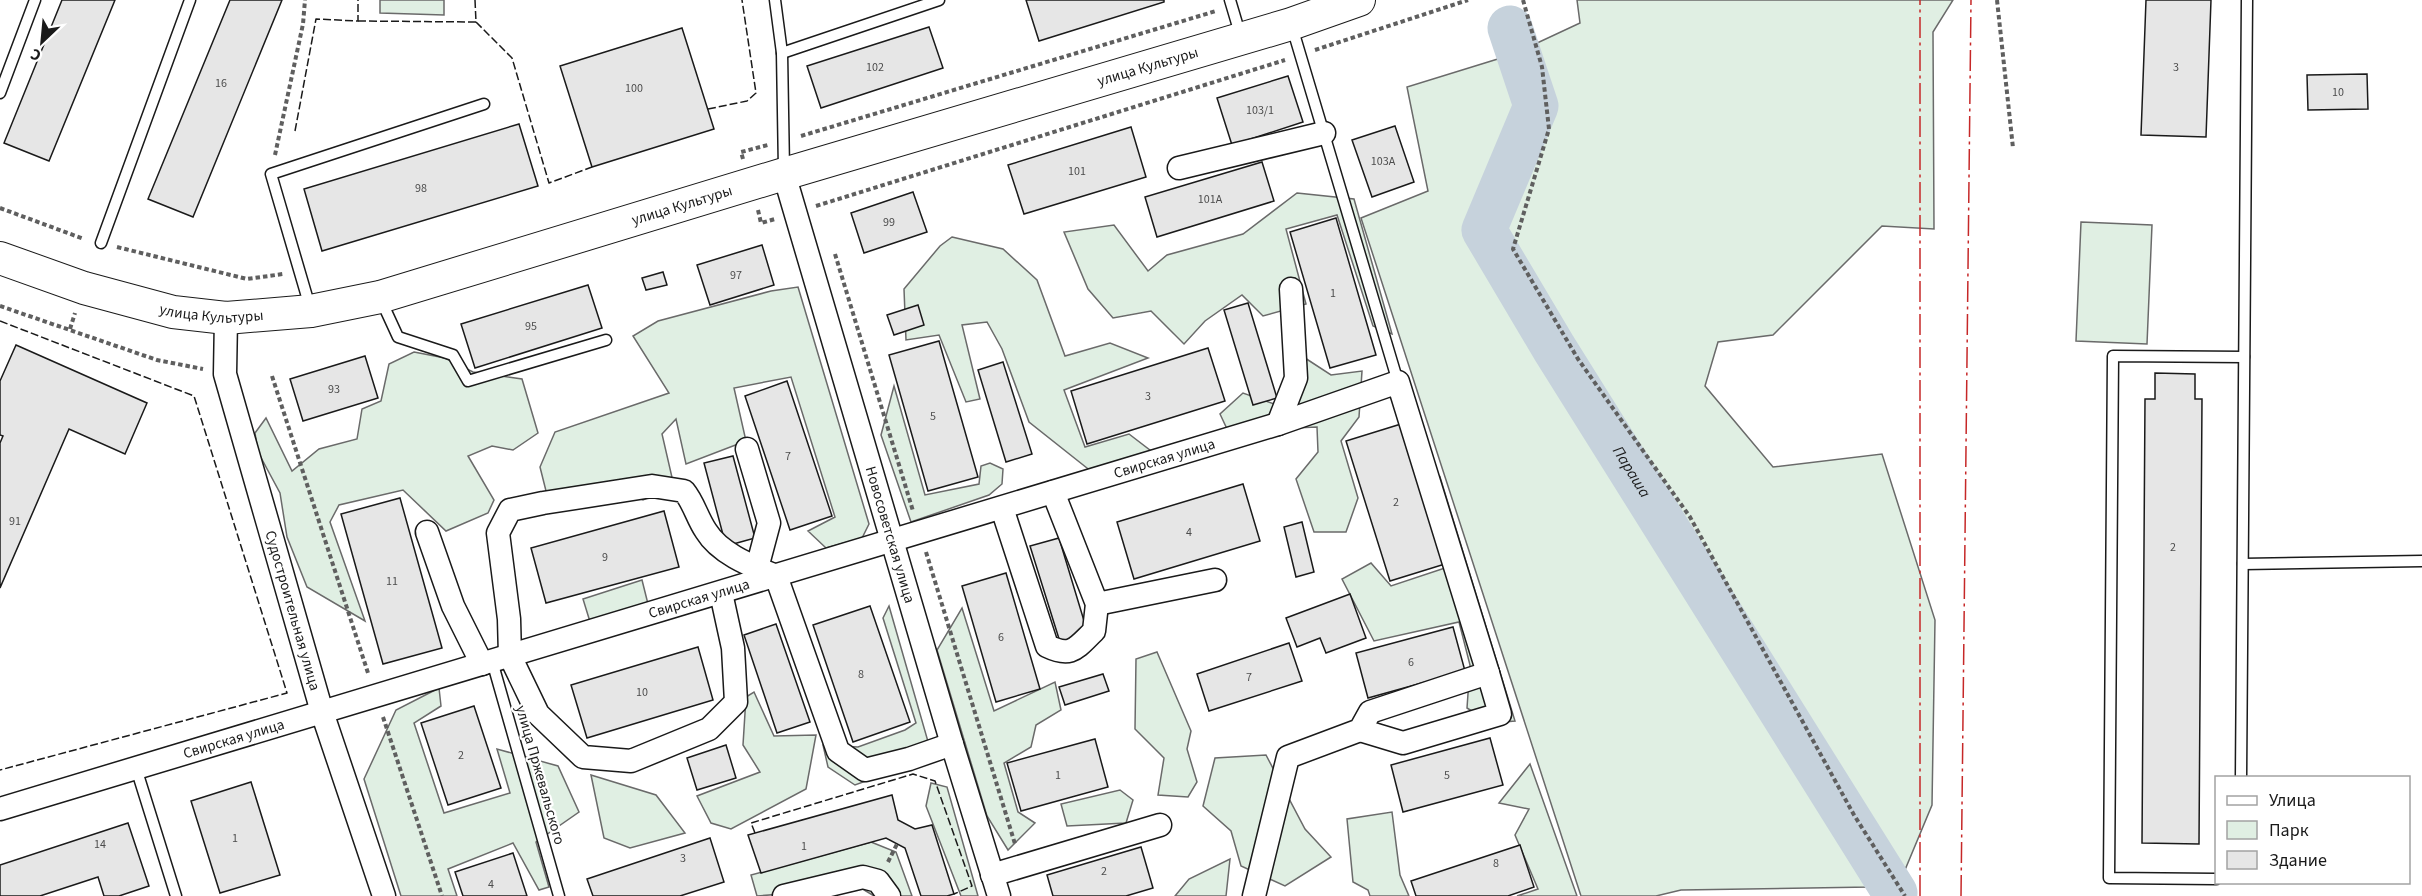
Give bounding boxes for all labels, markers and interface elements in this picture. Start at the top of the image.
north arrow [12,12,72,72]
street label: улица Культуры [1095,42,1201,91]
text: С [27,43,45,67]
house number: 102 [866,59,884,76]
house number: 3 [2173,59,2179,76]
house number: 16 [215,75,227,92]
house number: 100 [625,80,643,97]
house number: 10 [2332,84,2344,101]
house number: 103/1 [1246,102,1274,119]
house number: 103А [1371,153,1396,170]
house number: 101 [1068,163,1086,180]
house number: 98 [415,180,427,197]
street label: улица Культуры [629,180,735,230]
house number: 101А [1198,191,1223,208]
house number: 99 [883,214,895,231]
house number: 97 [730,267,742,284]
house number: 1 [1330,285,1336,302]
street label: улица Культуры [157,298,264,329]
house number: 95 [525,318,537,335]
house number: 93 [328,381,340,398]
house number: 3 [1145,388,1151,405]
house number: 5 [930,408,936,425]
street label: Свирская улица [1111,433,1218,483]
water label: Параша [1607,442,1656,502]
house number: 7 [785,448,791,465]
street label: Новосоветская улица [860,464,920,606]
house number: 2 [1393,494,1399,511]
house number: 91 [9,513,21,530]
house number: 4 [1186,524,1192,541]
street label: Судостроительная улица [260,528,326,693]
house number: 2 [2170,539,2176,556]
house number: 9 [602,549,608,566]
house number: 11 [386,573,398,590]
street label: Свирская улица [646,573,752,624]
house number: 6 [998,629,1004,646]
house number: 6 [1408,654,1414,671]
house number: 8 [858,666,864,683]
house number: 7 [1246,669,1252,686]
house number: 10 [636,684,648,701]
street label: улица Пржевальского [510,703,570,847]
street label: Свирская улица [180,713,287,764]
house number: 2 [458,747,464,764]
house number: 1 [1055,767,1061,784]
house number: 5 [1444,767,1450,784]
legend [2215,776,2410,884]
text: Улица [2269,788,2316,813]
text: Парк [2269,818,2309,843]
house number: 1 [232,830,238,847]
house number: 14 [94,836,106,853]
house number: 1 [801,838,807,855]
text: Здание [2269,848,2327,873]
house number: 3 [680,850,686,867]
house number: 8 [1493,855,1499,872]
house number: 2 [1101,863,1107,880]
house number: 4 [488,876,494,893]

